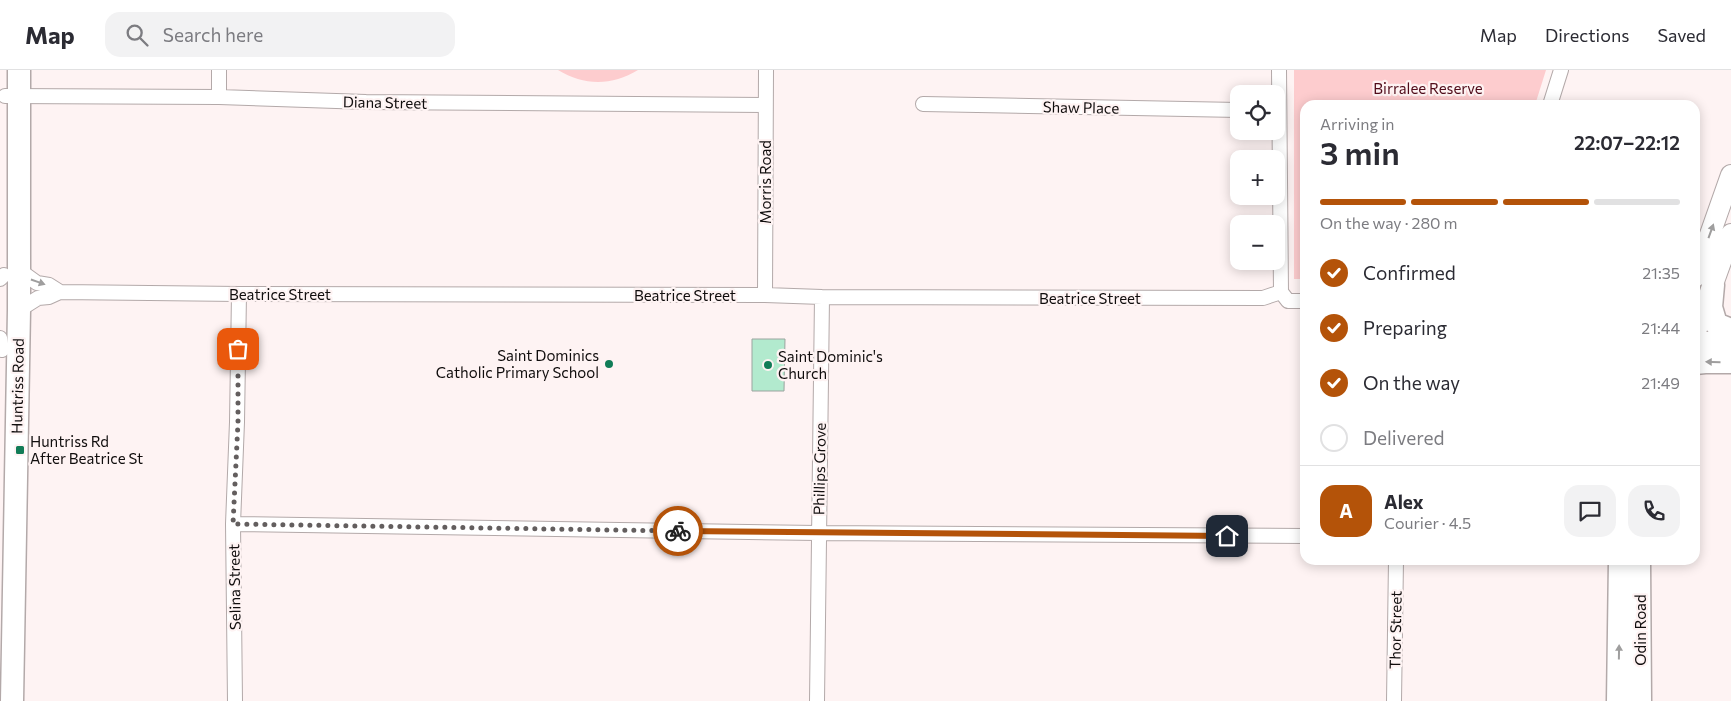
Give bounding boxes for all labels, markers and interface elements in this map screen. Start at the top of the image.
search box [105,12,455,57]
text: Map [25,20,75,49]
icon: search [123,21,151,49]
text: Search here [163,23,263,46]
text: Map [1480,24,1517,46]
text: Directions [1545,24,1629,46]
text: Saved [1657,24,1706,46]
park label: Birralee Reserve [1373,79,1483,97]
map controls [1230,85,1285,270]
button: locate [1230,85,1285,140]
street label: Diana Street [343,92,427,112]
street label: Shaw Place [1043,97,1119,117]
text: Arriving in [1320,114,1394,133]
text: 22:07–22:12 [1574,131,1680,154]
text: 3 min [1320,132,1400,172]
street label: Morris Road [756,140,774,224]
button: + [1230,150,1285,205]
text: On the way · 280 m [1320,213,1458,232]
button: − [1230,215,1285,270]
one-way arrow [1708,224,1716,239]
icon: check [1320,259,1348,287]
text: Confirmed [1363,261,1456,284]
text: 21:35 [1642,263,1680,282]
one-way arrow [31,279,46,286]
street label: Beatrice Street [229,285,331,303]
street label: Beatrice Street [634,286,736,304]
street label: Beatrice Street [1039,289,1141,307]
icon: check [1320,314,1348,342]
text: Preparing [1363,316,1447,339]
text: 21:44 [1641,318,1680,337]
pin [217,328,259,370]
icon: bag [224,335,252,363]
street label: Huntriss Road [7,338,27,434]
place label: Saint Dominics Catholic Primary School [436,346,599,381]
place label: Saint Dominic's Church [778,347,883,382]
marker: Saint Dominics Catholic Primary School [603,358,615,370]
one-way arrow [1705,358,1721,366]
marker: Saint Dominic's Church [762,359,774,371]
icon: check [1320,369,1348,397]
text: On the way [1363,371,1460,394]
text: 21:49 [1641,373,1680,392]
street label: Phillips Grove [809,423,829,515]
text: Delivered [1363,426,1444,449]
place label: Huntriss Rd After Beatrice St [30,432,143,467]
marker: Huntriss Rd After Beatrice St [14,444,26,456]
button: chat [1564,485,1616,537]
button: phone [1628,485,1680,537]
text: Alex [1384,490,1424,513]
text: A [1339,499,1353,522]
courier [653,506,703,556]
text: Courier · 4.5 [1384,513,1471,532]
pin [1206,515,1248,557]
icon: bike [664,517,692,545]
icon: home [1213,522,1241,550]
street label: Selina Street [224,544,244,630]
street label: Thor Street [1385,591,1405,669]
street label: Odin Road [1631,594,1649,666]
one-way arrow [1615,644,1623,660]

